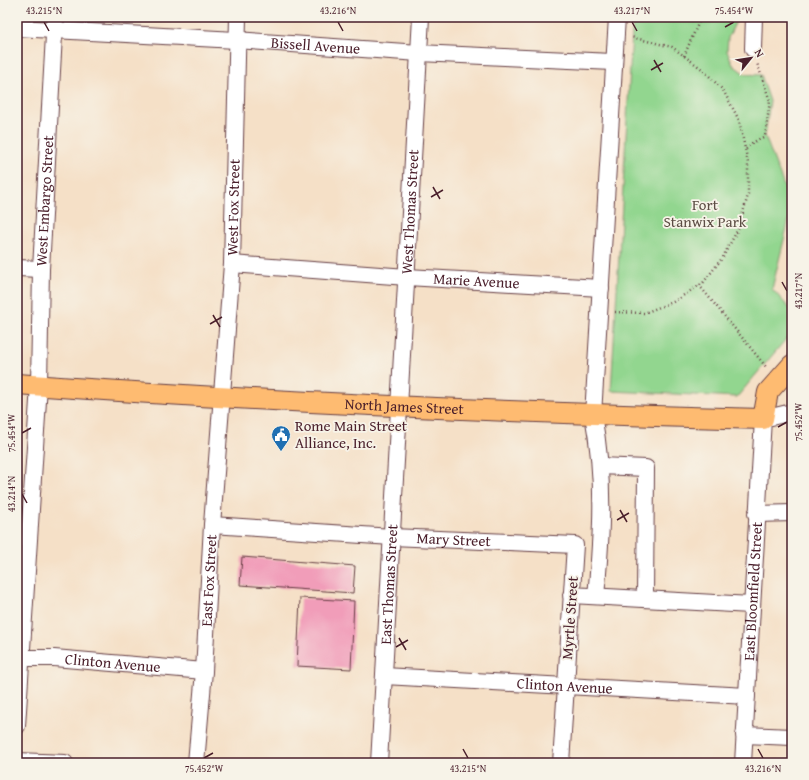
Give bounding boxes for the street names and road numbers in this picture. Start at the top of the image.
street label: Bissell Avenue [270,31,361,59]
street label: West Embargo Street [30,134,58,267]
street label: West Thomas Street [396,148,424,275]
street label: West Fox Street [221,158,245,256]
street label: Marie Avenue [433,268,520,293]
street label: North James Street [344,393,465,419]
street label: East Bloomfield Street [738,520,767,661]
street label: East Thomas Street [375,523,402,645]
street label: Mary Street [416,527,492,551]
street label: East Fox Street [195,533,222,627]
street label: Myrtle Street [556,575,583,660]
street label: Clinton Avenue [64,648,161,677]
street label: Clinton Avenue [516,672,613,699]

